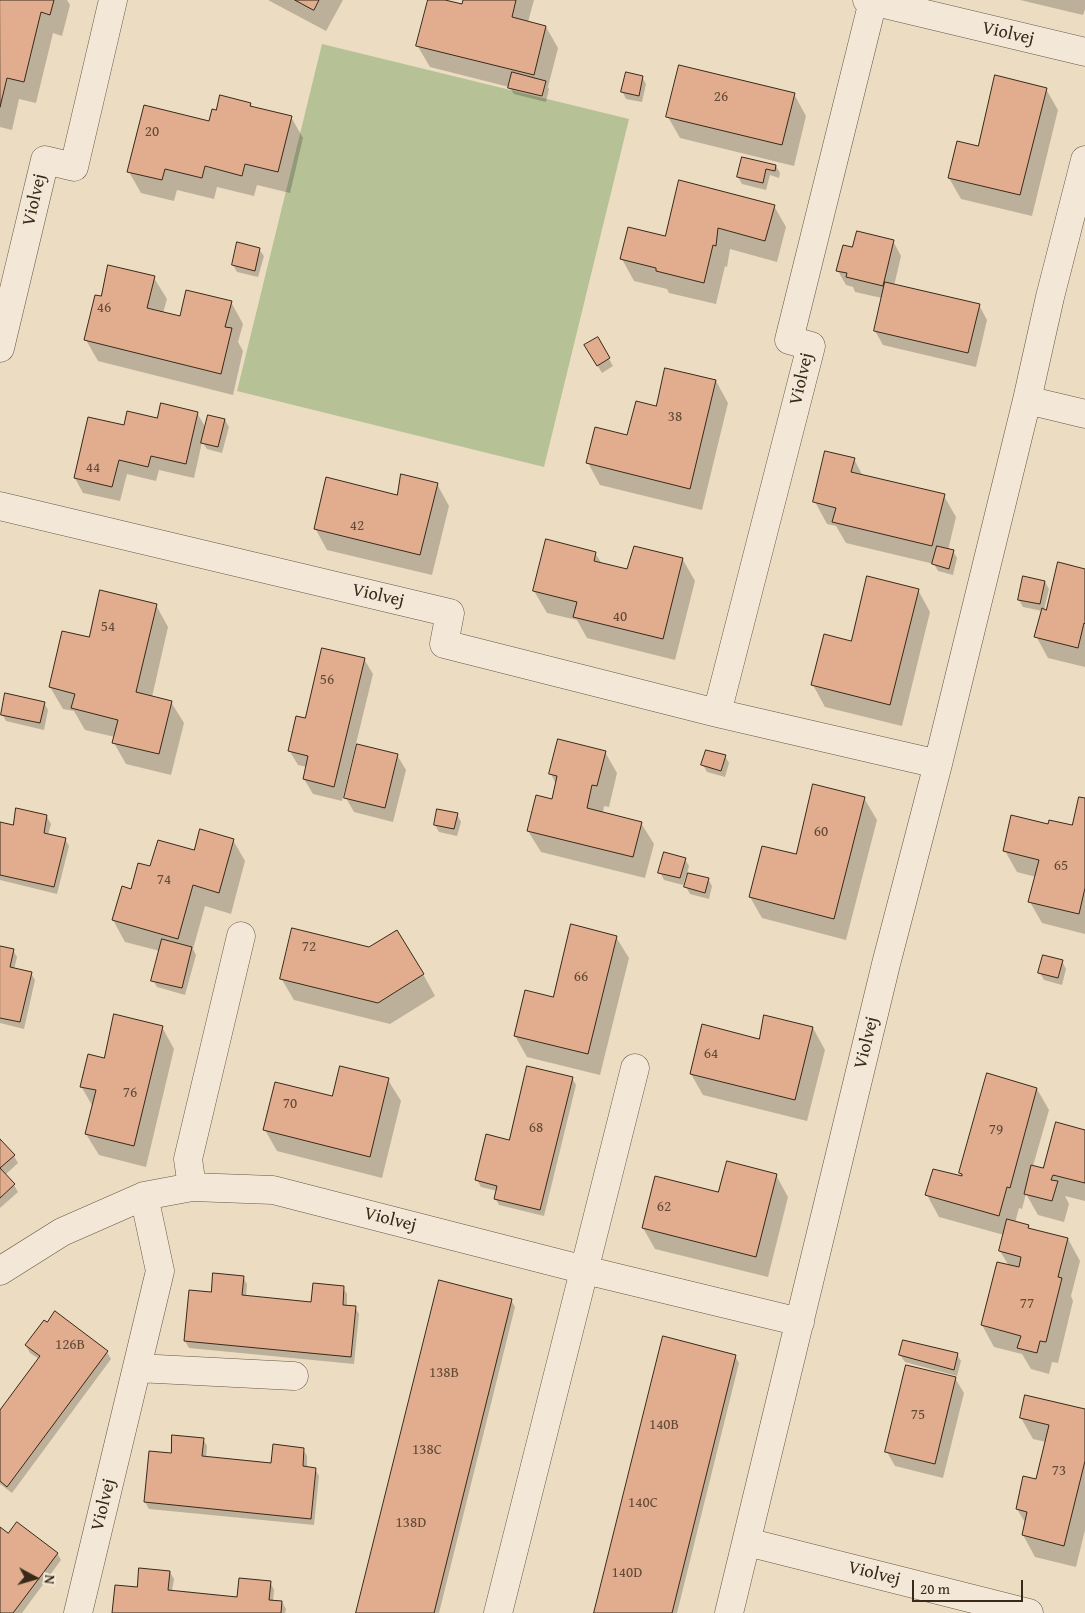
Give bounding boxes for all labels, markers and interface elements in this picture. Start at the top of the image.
street label: Violvej [980,18,1036,50]
house number: 26 [714,88,728,106]
house number: 20 [145,123,159,141]
street label: Violvej [19,172,51,228]
house number: 46 [97,299,111,317]
street label: Violvej [786,351,818,407]
house number: 38 [668,408,682,426]
house number: 44 [86,459,100,477]
house number: 42 [350,517,364,535]
street label: Violvej [350,580,406,612]
house number: 40 [613,608,627,626]
house number: 54 [101,618,115,636]
house number: 56 [320,671,334,689]
house number: 60 [814,823,828,841]
house number: 65 [1054,857,1068,875]
house number: 74 [157,871,171,889]
house number: 72 [302,938,316,956]
house number: 66 [574,968,588,986]
street label: Violvej [850,1015,884,1071]
house number: 64 [704,1045,718,1063]
house number: 76 [123,1084,137,1102]
house number: 70 [283,1095,297,1113]
house number: 68 [529,1119,543,1137]
house number: 79 [989,1121,1003,1139]
house number: 62 [657,1198,671,1216]
street label: Violvej [362,1203,418,1237]
house number: 77 [1020,1295,1034,1313]
house number: 126B [55,1336,85,1354]
house number: 138B [429,1364,459,1382]
house number: 75 [911,1406,925,1424]
house number: 140B [649,1416,679,1434]
house number: 138C [412,1441,442,1459]
house number: 73 [1052,1462,1066,1480]
street label: Violvej [87,1477,121,1533]
house number: 140C [628,1494,658,1512]
house number: 138D [396,1514,426,1532]
north arrow [10,1553,60,1603]
street label: Violvej [846,1557,902,1591]
house number: 140D [612,1564,642,1582]
scale bar [915,1570,1026,1602]
text: N [39,1574,60,1585]
text: 20 m [920,1578,950,1599]

